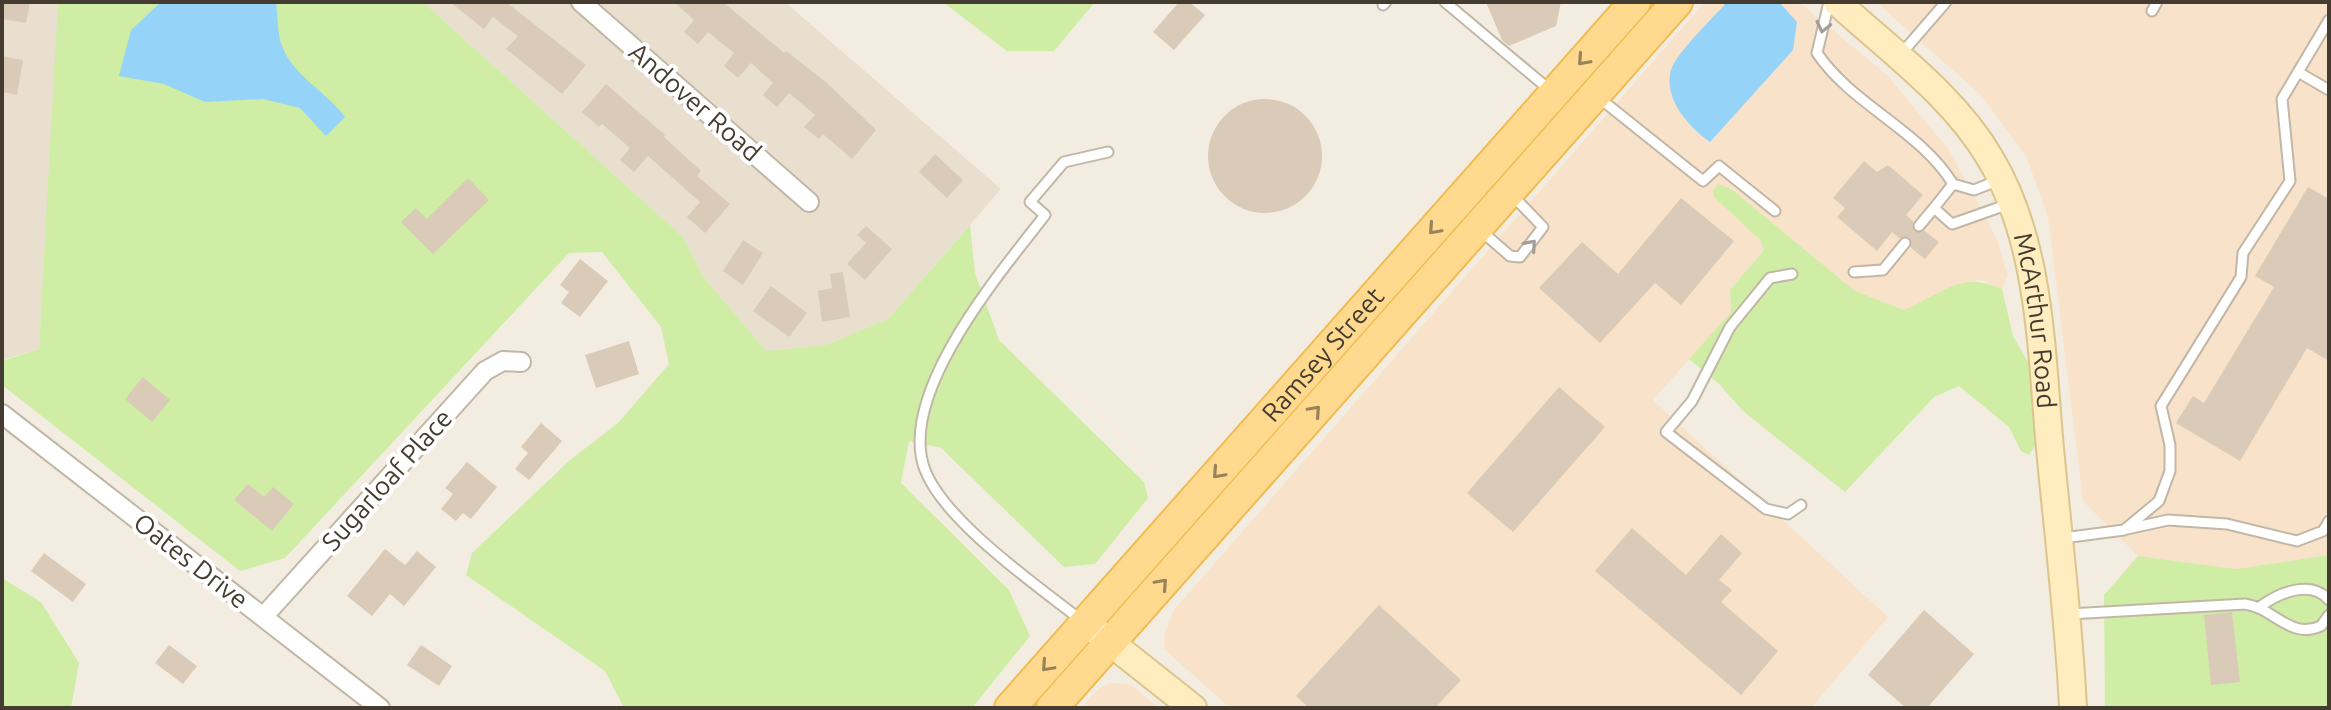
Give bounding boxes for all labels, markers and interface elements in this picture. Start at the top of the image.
one-way arrow [1815,20,1832,34]
street label: Andover Road [624,37,767,167]
one-way arrow [1579,51,1593,66]
one-way arrow [1429,220,1444,235]
street label: McArthur Road [2009,229,2062,409]
one-way arrow [1521,239,1536,254]
street label: Ramsey Street [1256,281,1389,427]
street label: Sugarloaf Place [316,403,458,556]
one-way arrow [1305,405,1320,420]
one-way arrow [1213,464,1228,479]
street label: Oates Drive [128,507,254,614]
one-way arrow [1152,578,1166,593]
one-way arrow [1043,656,1057,671]

